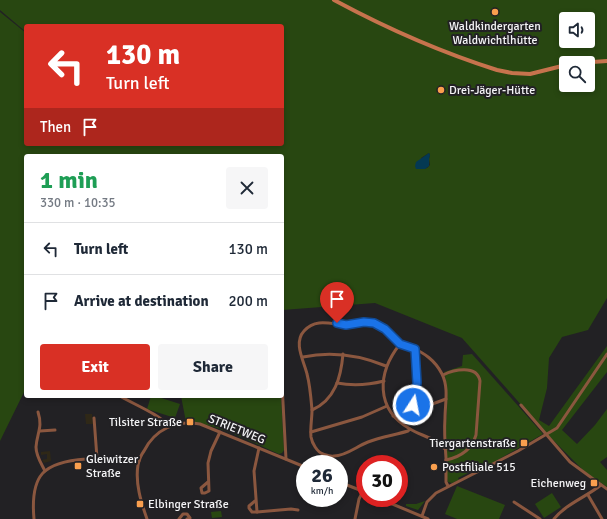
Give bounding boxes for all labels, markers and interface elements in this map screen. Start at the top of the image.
marker: Waldkindergarten Waldwichtlhütte [490,7,500,17]
map controls [559,12,595,92]
button: sound [559,12,595,48]
place label: Waldkindergarten Waldwichtlhütte [449,19,541,48]
text: 130 m [106,38,180,72]
icon: left [40,40,92,92]
button: search [559,56,595,92]
text: Turn left [106,72,169,94]
place label: Drei-Jäger-Hütte [449,83,535,98]
marker: Drei-Jäger-Hütte [436,85,446,95]
icon: arrive [79,116,101,138]
text: Then [40,118,71,136]
text: 1 min [40,165,98,195]
button: close [226,167,268,209]
text: 330 m · 10:35 [40,195,116,211]
icon: left [40,238,62,260]
text: Turn left [74,240,128,258]
text: 130 m [228,240,268,258]
pin [320,282,354,323]
icon: arrive [326,288,348,310]
icon: arrive [40,290,62,312]
text: Arrive at destination [74,292,209,310]
text: 200 m [228,292,268,310]
button: Exit [40,344,150,390]
button: Share [158,344,268,390]
position arrow [392,384,434,426]
street label: STRIETWEG [206,411,268,448]
place label: Tilsiter Straße [109,415,182,430]
marker: Tilsiter Straße [185,417,195,427]
place label: Tiergartenstraße [429,436,516,451]
marker: Tiergartenstraße [519,438,529,448]
place label: Gleiwitzer Straße [86,452,139,481]
speed limit sign: 30 [356,455,408,507]
place label: Postfiliale 515 [442,460,516,475]
marker: Gleiwitzer Straße [73,461,83,471]
marker: Postfiliale 515 [429,462,439,472]
text: 26 [311,463,333,488]
place label: Eichenweg [531,476,586,491]
marker: Eichenweg [589,478,599,488]
text: km/h [311,485,333,497]
place label: Elbinger Straße [148,497,229,512]
marker: Elbinger Straße [135,499,145,509]

